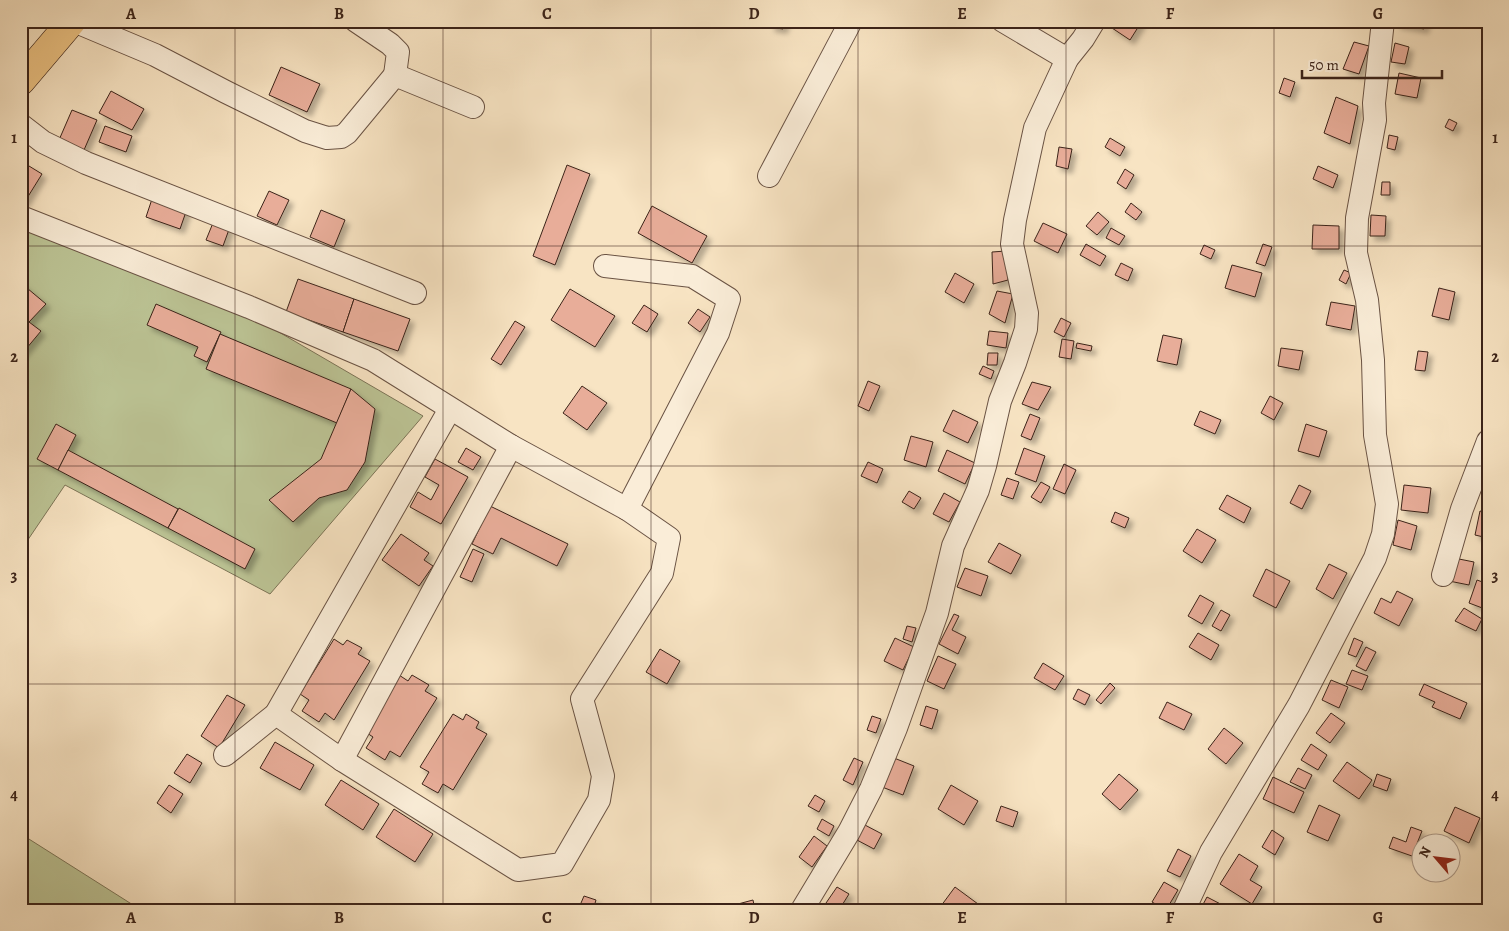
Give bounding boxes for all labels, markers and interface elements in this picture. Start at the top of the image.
text: A [125,3,137,25]
text: B [334,3,344,25]
text: C [542,3,552,25]
text: D [748,3,760,25]
text: E [957,3,967,25]
text: F [1166,3,1175,25]
text: G [1373,3,1383,25]
scale bar [1302,48,1442,80]
text: 50 m [1309,55,1339,75]
text: 1 [11,127,17,149]
text: 1 [1492,127,1498,149]
text: 2 [10,346,18,368]
text: 2 [1491,346,1499,368]
text: 3 [11,565,18,587]
text: 3 [1492,565,1499,587]
text: 4 [10,784,18,806]
text: 4 [1491,784,1499,806]
north arrow [1412,834,1462,884]
text: N [1414,843,1436,861]
text: A [125,907,137,929]
text: B [334,907,344,929]
text: C [542,907,552,929]
text: D [748,907,760,929]
text: E [957,907,967,929]
text: F [1166,907,1175,929]
text: G [1373,907,1383,929]

